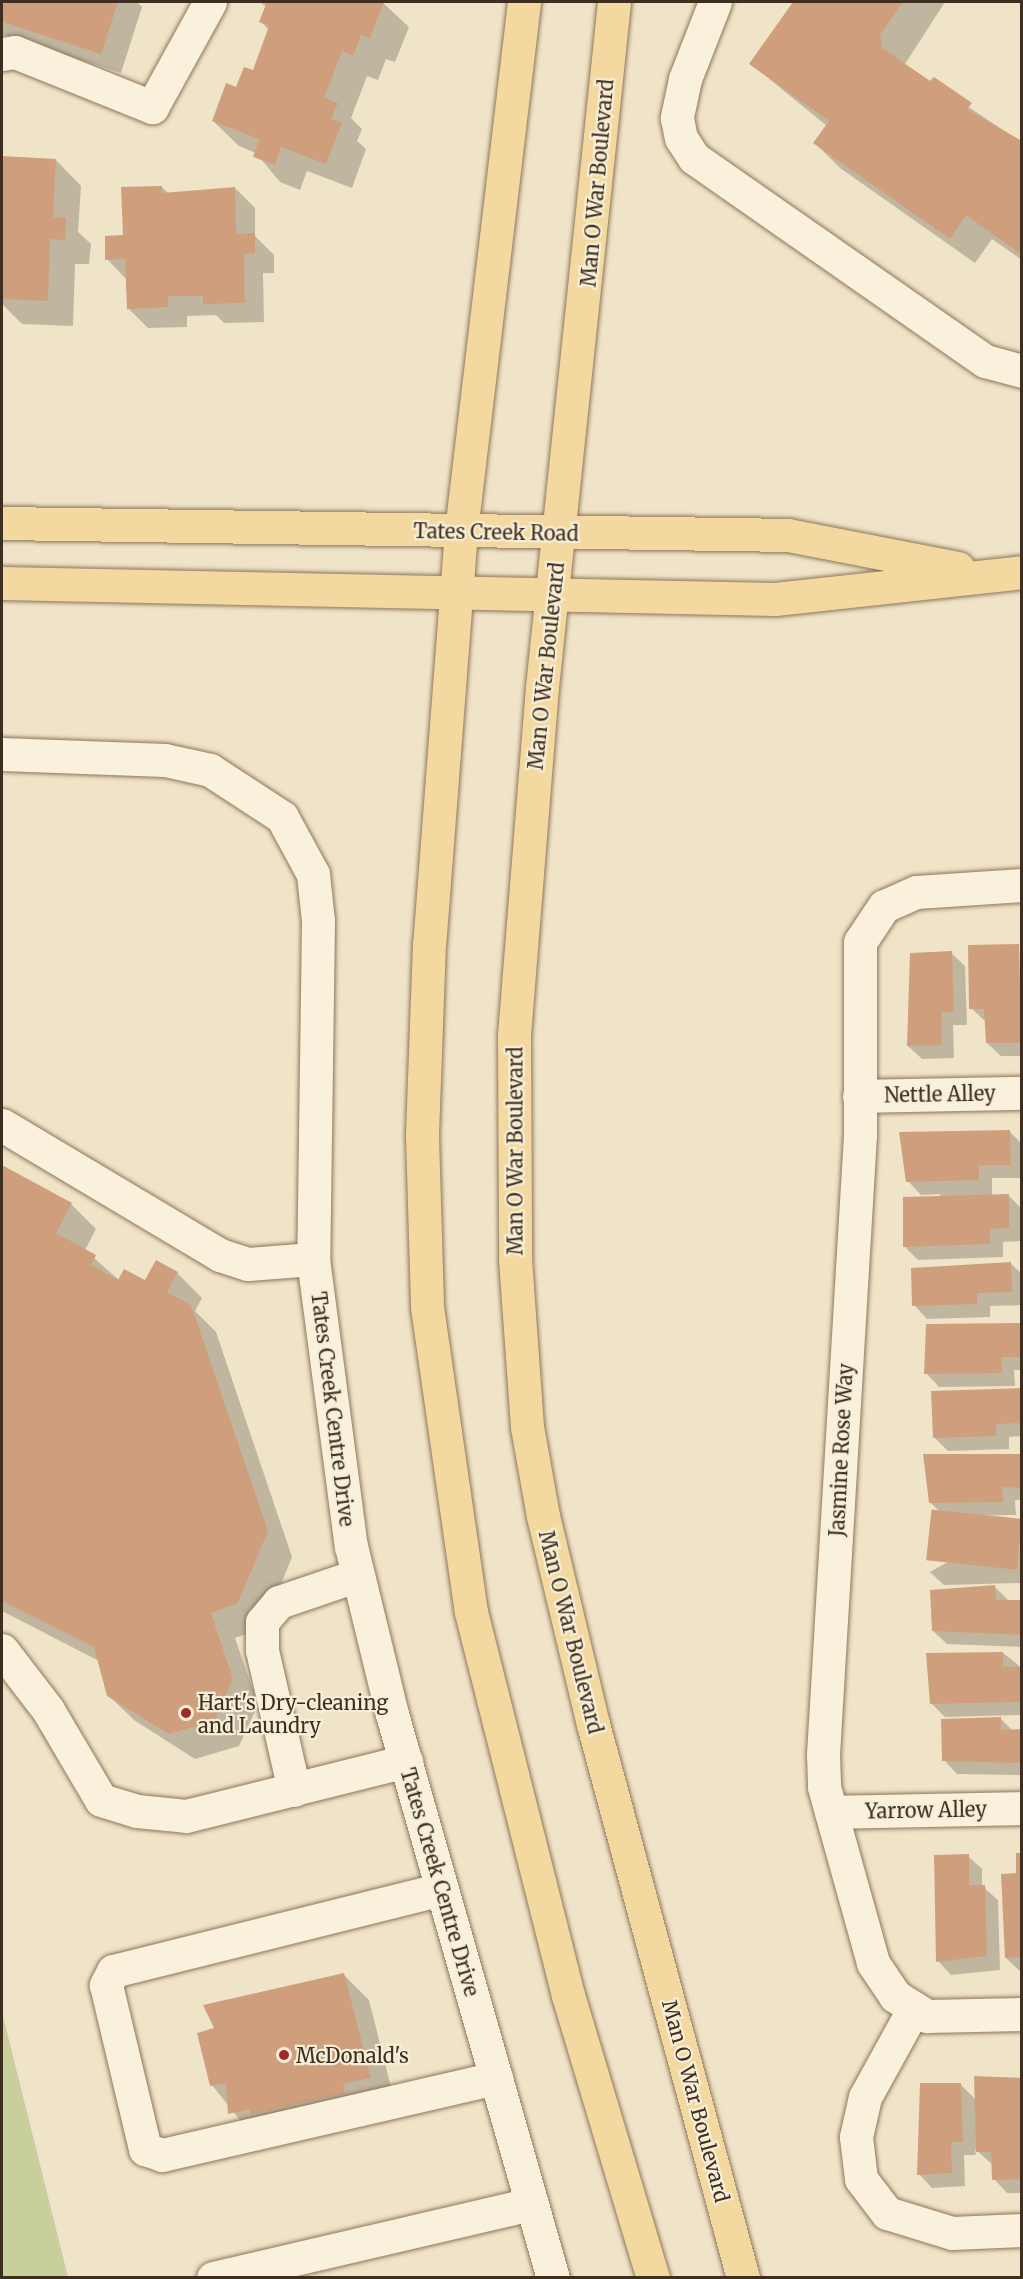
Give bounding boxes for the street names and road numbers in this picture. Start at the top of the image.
street label: Man O War Boulevard [576,78,618,288]
street label: Tates Creek Road [413,519,579,545]
street label: Man O War Boulevard [523,561,569,771]
street label: Man O War Boulevard [503,1047,527,1255]
street label: Nettle Alley [884,1081,996,1107]
street label: Tates Creek Centre Drive [307,1290,359,1528]
street label: Jasmine Rose Way [824,1363,858,1537]
street label: Man O War Boulevard [534,1528,608,1736]
street label: Tates Creek Centre Drive [396,1765,484,1999]
street label: Yarrow Alley [865,1797,987,1823]
street label: Man O War Boulevard [657,1997,735,2205]

